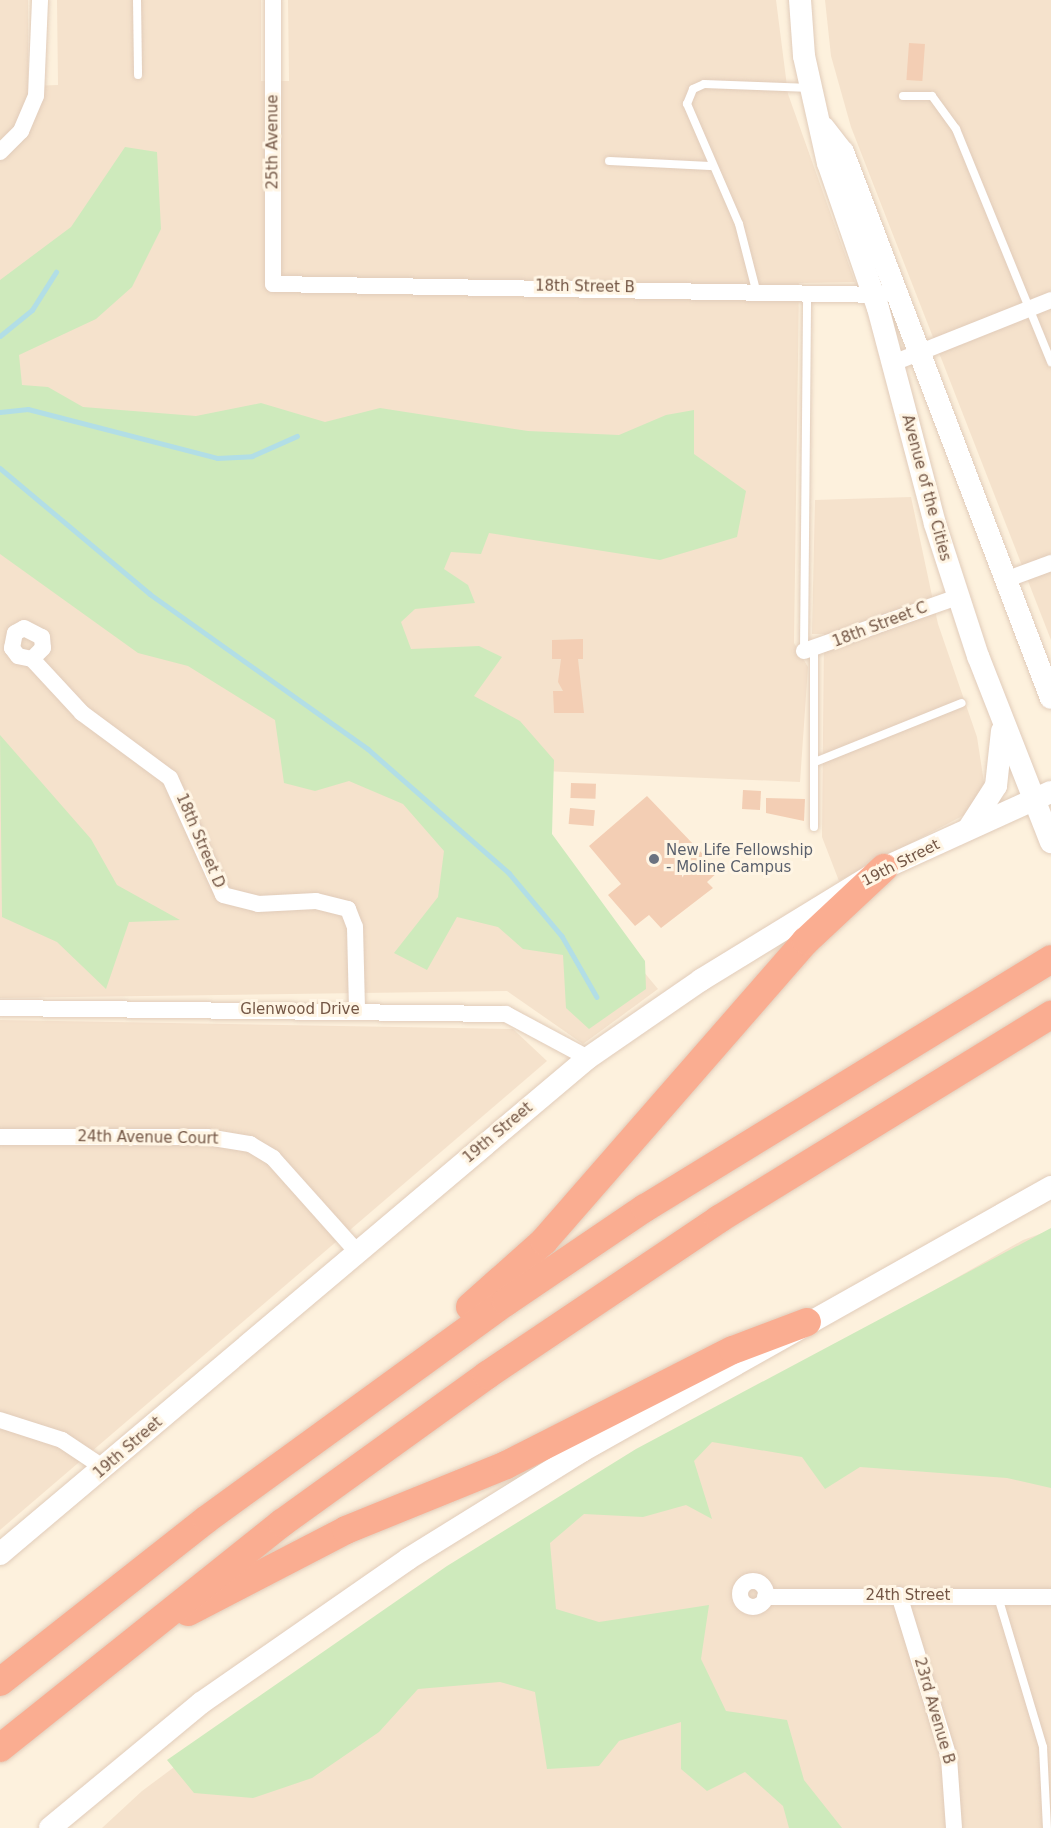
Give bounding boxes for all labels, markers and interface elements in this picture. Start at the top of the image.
street label: 25th Avenue [264,95,282,189]
street label: 18th Street B [535,277,635,297]
street label: Avenue of the Cities [898,413,954,563]
street label: 18th Street C [830,599,930,651]
street label: 18th Street D [172,791,228,891]
street label: 19th Street [859,836,943,890]
place label: New Life Fellowship - Moline Campus [666,841,813,876]
marker: New Life Fellowship - Moline Campus [647,852,661,866]
street label: Glenwood Drive [240,1001,360,1019]
street label: 19th Street [460,1099,536,1167]
street label: 24th Avenue Court [77,1128,219,1148]
street label: 19th Street [90,1413,166,1483]
street label: 24th Street [866,1587,950,1605]
street label: 23rd Avenue B [910,1656,958,1766]

